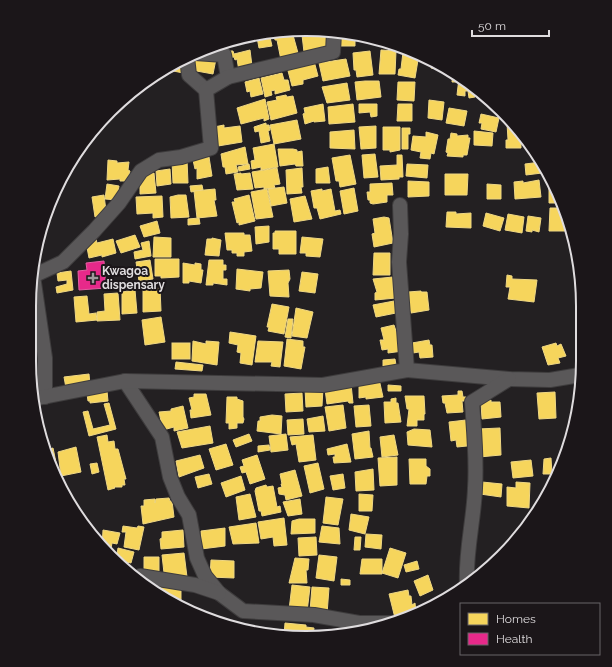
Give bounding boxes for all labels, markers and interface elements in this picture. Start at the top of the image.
scale bar [472,12,549,38]
text: 50 m [478,19,506,33]
place label: Kwagoa dispensary [102,264,165,292]
marker: Kwagoa dispensary [87,272,99,284]
legend [460,603,600,655]
text: Homes [496,612,536,626]
text: Health [496,632,533,646]

